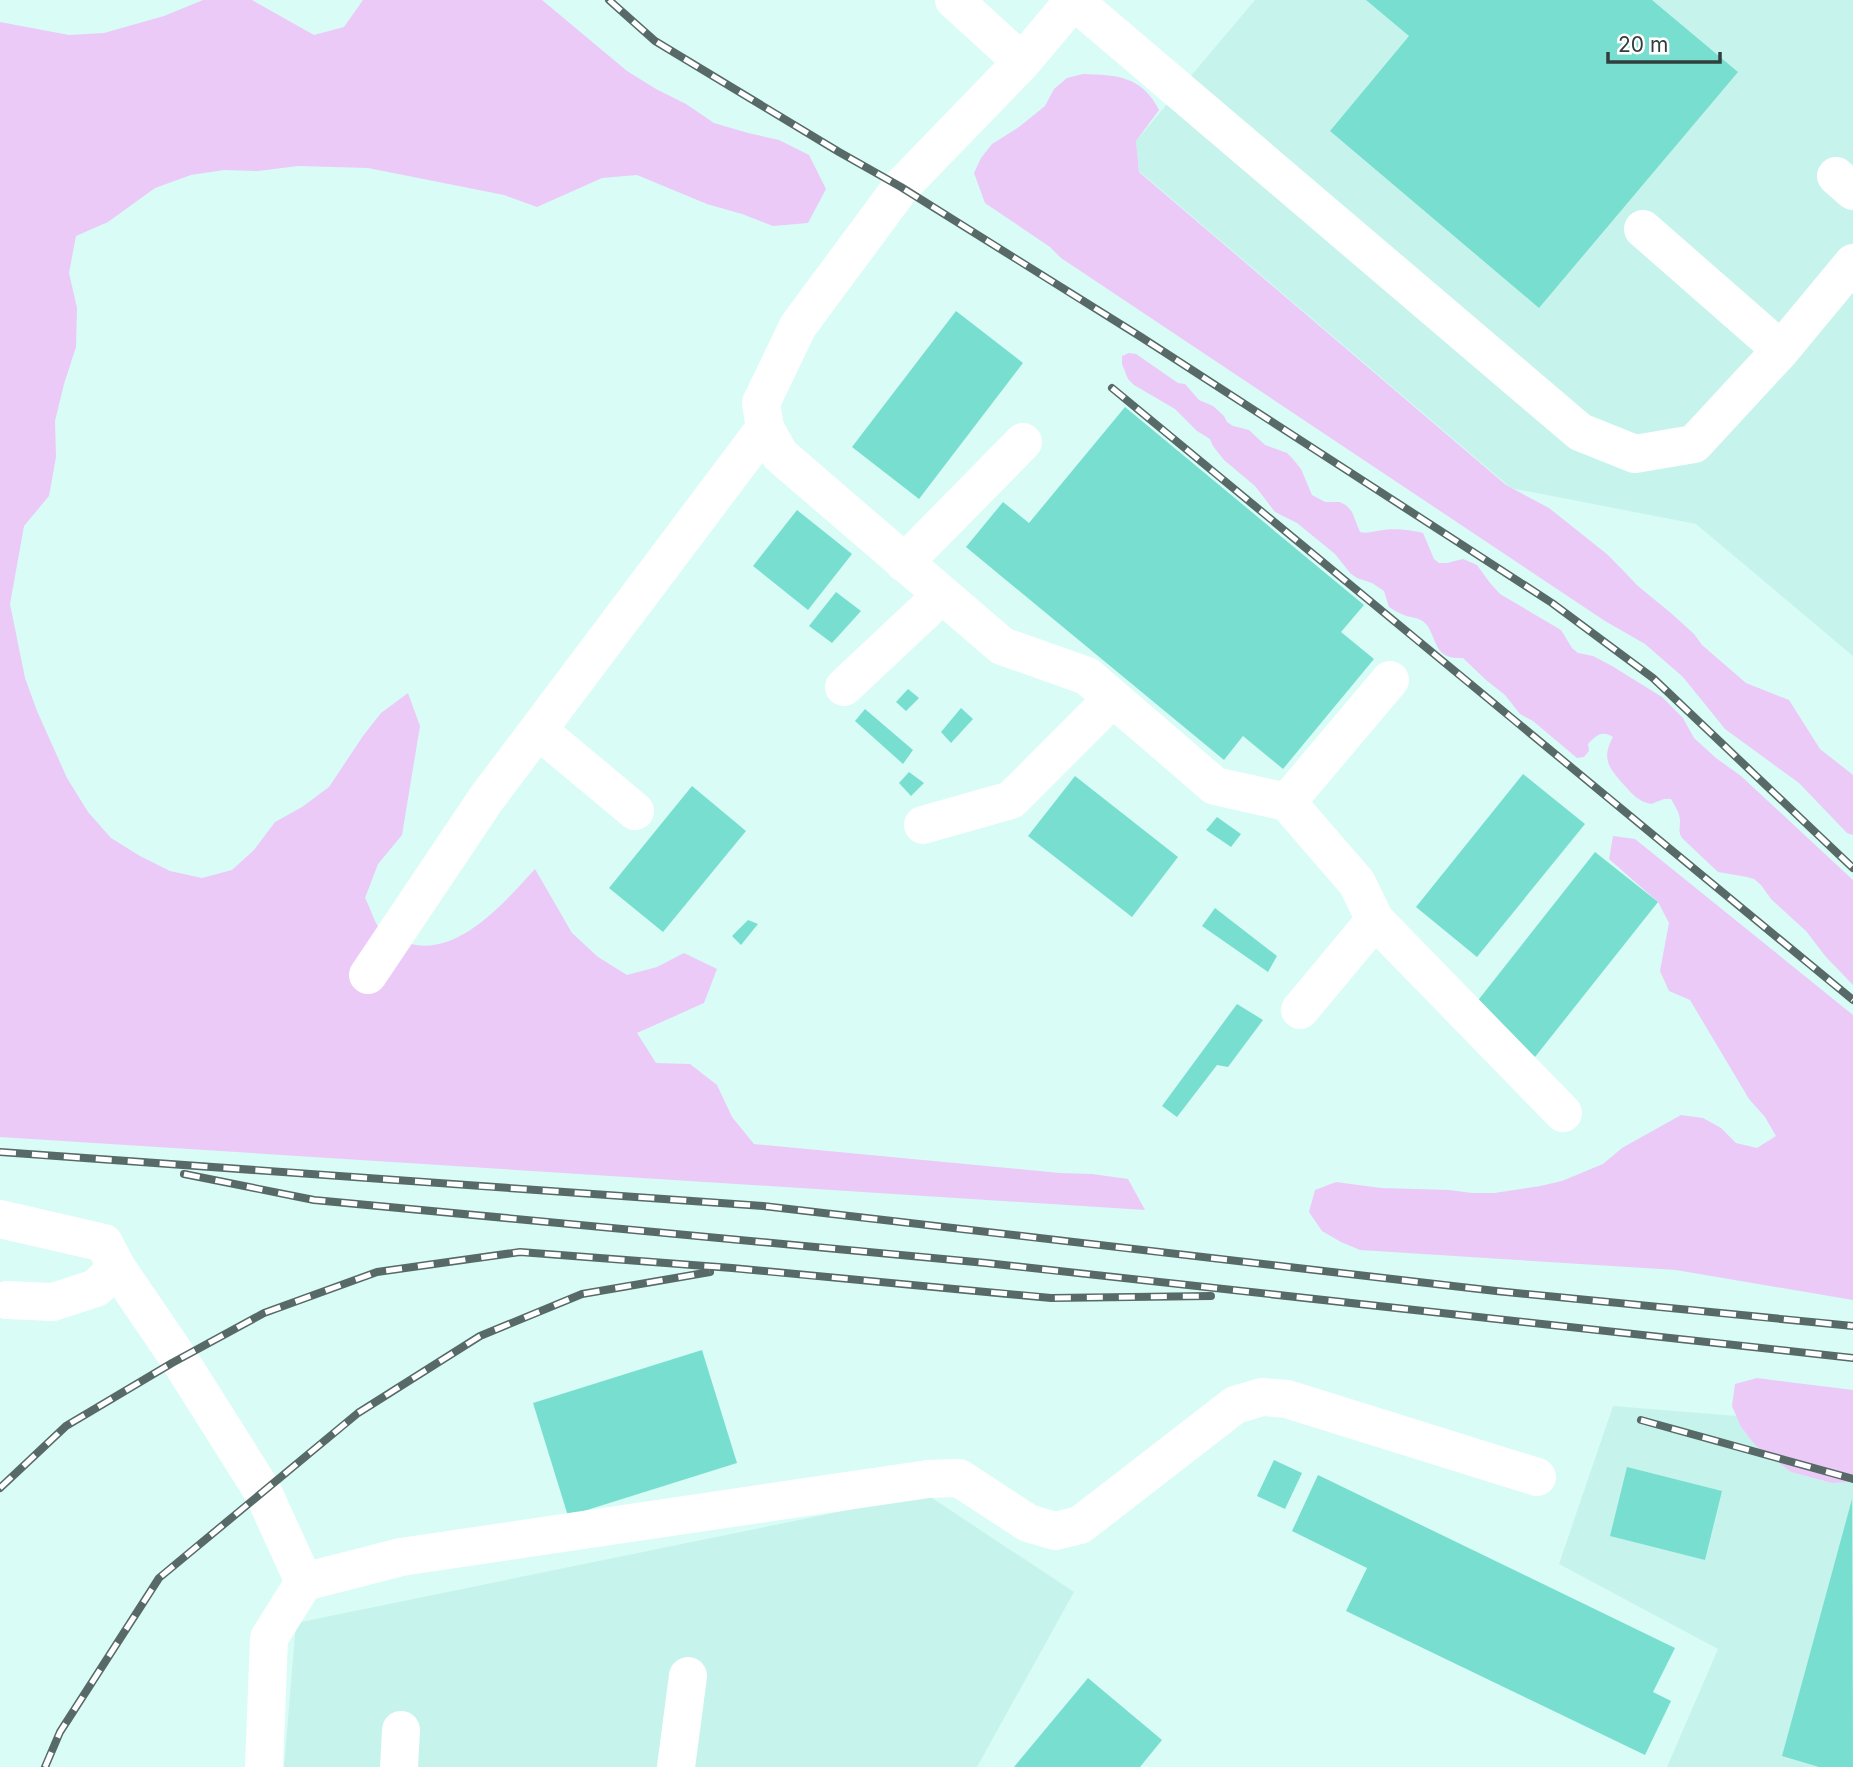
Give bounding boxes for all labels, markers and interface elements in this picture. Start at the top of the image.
scale bar [1608,21,1720,65]
text: 20 m [1618,32,1668,57]

